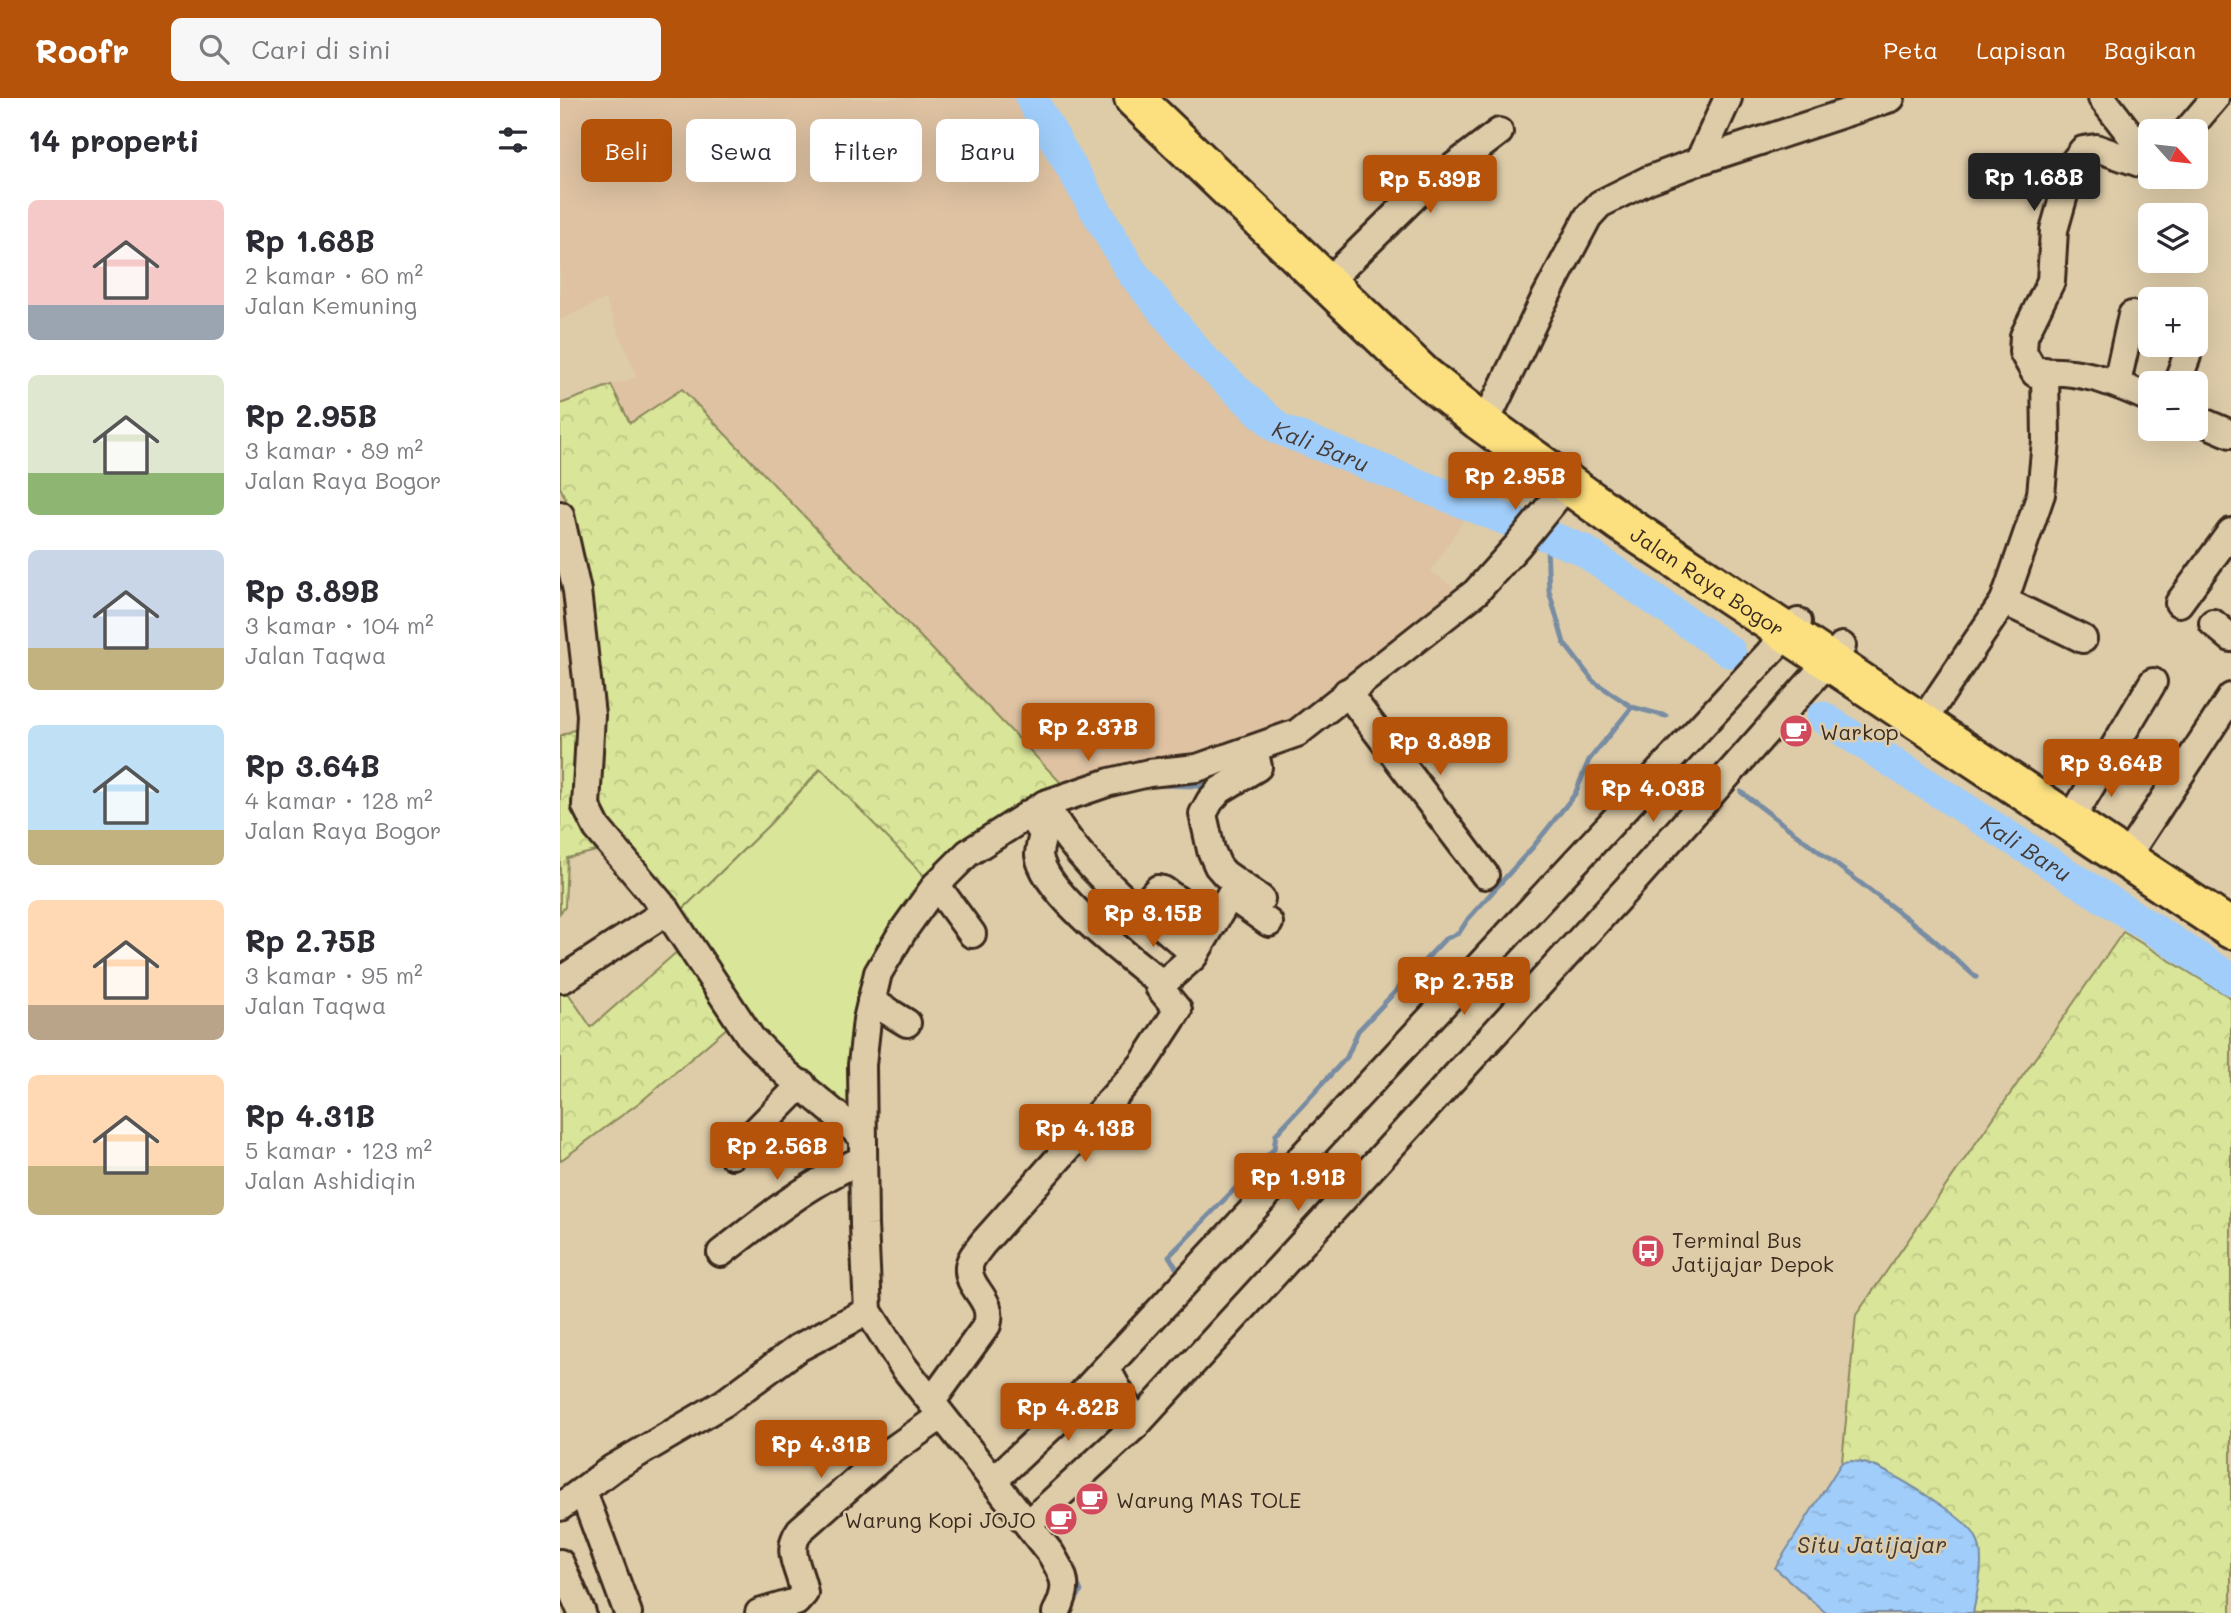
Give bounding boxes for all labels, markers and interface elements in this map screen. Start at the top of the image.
search box [171,18,661,81]
text: Roofr [35,28,129,71]
icon: search [195,30,233,68]
text: Cari di sini [251,32,391,66]
text: Peta [1883,34,1938,65]
text: Lapisan [1976,34,2066,65]
text: Bagikan [2104,34,2196,65]
chip: Beli [581,119,672,182]
chip: Sewa [686,119,796,182]
chip: Filter [810,119,922,182]
chip: Baru [936,119,1039,182]
north arrow [2138,119,2208,189]
map controls [2138,119,2208,441]
text: 14 properti [28,120,200,160]
icon: filters [494,121,532,159]
pin: Rp 1.68B [1962,153,2106,213]
pin: Rp 5.39B [1358,156,1502,215]
text: Rp 1.68B [1984,161,2084,191]
text: Rp 5.39B [1379,163,1481,193]
button: layers [2138,203,2208,273]
text: Rp 1.68B [245,220,375,260]
icon: home [84,228,168,312]
text: 2 kamar · 60 m² [245,260,423,290]
button: + [2138,287,2208,357]
text: Jalan Kemuning [245,290,417,320]
button: − [2138,371,2208,441]
text: Rp 2.95B [245,395,377,435]
icon: home [84,403,168,487]
water label: Kali Baru [1268,413,1374,478]
text: 3 kamar · 89 m² [245,435,423,465]
pin: Rp 2.95B [1443,452,1587,512]
text: Rp 2.95B [1464,460,1566,490]
text: Jalan Raya Bogor [245,465,441,495]
street label: Jalan Raya Bogor [1626,519,1790,641]
text: Rp 3.89B [245,570,380,610]
icon: home [84,578,168,662]
text: 3 kamar · 104 m² [245,610,434,640]
text: Jalan Taqwa [245,640,386,670]
pin: Rp 2.37B [1016,704,1160,763]
text: Rp 2.37B [1038,711,1138,741]
cafe icon: Warkop [1777,712,1815,750]
pin: Rp 3.89B [1368,718,1512,777]
place label: Warkop [1820,718,1899,745]
text: Rp 3.89B [1388,725,1492,755]
pin: Rp 3.64B [2039,740,2183,799]
text: Rp 3.64B [245,745,380,785]
text: Rp 3.64B [2059,747,2163,777]
icon: home [84,753,168,837]
pin: Rp 4.03B [1581,764,1725,824]
text: Rp 4.03B [1601,772,1705,802]
text: 4 kamar · 128 m² [245,785,433,815]
water label: Kali Baru [1976,808,2077,888]
text: Jalan Raya Bogor [245,815,441,845]
pin: Rp 3.15B [1081,890,1225,949]
text: Rp 3.15B [1104,897,1202,927]
text: Rp 2.75B [245,920,376,960]
icon: home [84,928,168,1012]
pin: Rp 2.75B [1392,958,1536,1017]
text: 3 kamar · 95 m² [245,960,423,990]
text: Rp 2.75B [1414,965,1514,995]
text: Jalan Taqwa [245,990,386,1020]
text: Rp 4.31B [245,1095,375,1135]
icon: home [84,1103,168,1187]
pin: Rp 4.13B [1013,1104,1157,1164]
text: Rp 4.13B [1035,1112,1135,1142]
pin: Rp 2.56B [705,1122,849,1182]
text: Rp 2.56B [726,1130,828,1160]
text: 5 kamar · 123 m² [245,1135,432,1165]
pin: Rp 1.91B [1226,1154,1370,1213]
text: Rp 1.91B [1250,1161,1346,1191]
text: Jalan Ashidiqin [245,1165,415,1195]
place label: Terminal Bus Jatijajar Depok [1672,1226,1834,1277]
bus stop icon: Terminal Bus Jatijajar Depok [1629,1232,1667,1270]
pin: Rp 4.82B [996,1384,1140,1443]
text: Rp 4.82B [1017,1391,1119,1421]
pin: Rp 4.31B [749,1420,893,1480]
text: Rp 4.31B [771,1428,871,1458]
cafe icon: Warung MAS TOLE [1073,1480,1111,1518]
place label: Warung MAS TOLE [1116,1486,1301,1513]
cafe icon: Warung Kopi JOJO [1042,1500,1080,1538]
place label: Warung Kopi JOJO [844,1506,1036,1533]
water label: Situ Jatijajar [1797,1529,1947,1559]

